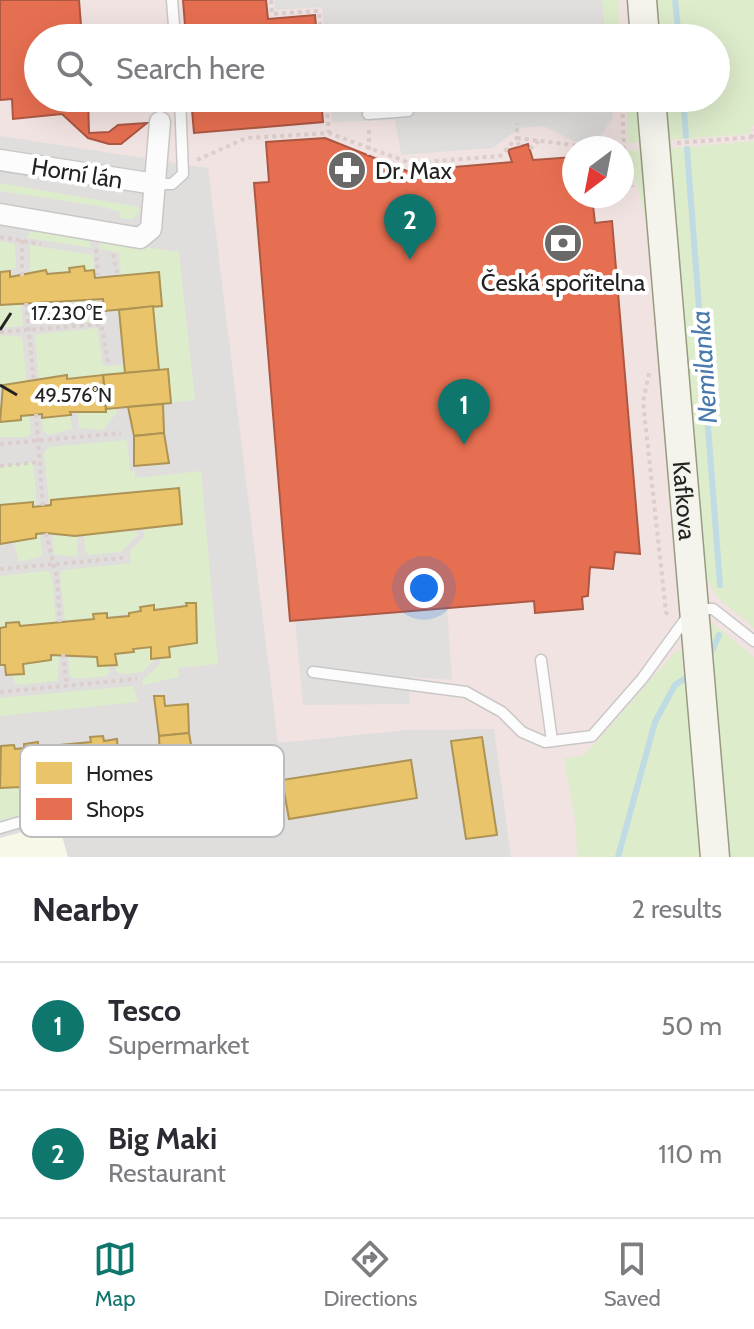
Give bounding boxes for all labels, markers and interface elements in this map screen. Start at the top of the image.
search box [24,24,730,112]
icon: search [52,46,96,90]
text: Search here [116,50,265,87]
north arrow [562,136,634,208]
pharmacy icon: Dr. Max [326,149,368,191]
street label: Horní lán [29,151,125,195]
place label: Dr. Max [375,156,452,185]
pin: 2 [384,194,436,260]
bank icon: Česká spořitelna [542,222,584,264]
place label: Česká spořitelna [481,268,646,297]
text: 17.230°E [31,301,103,325]
water label: Nemilanka [684,309,724,425]
pin: 1 [438,379,490,445]
text: 49.576°N [34,383,112,407]
street label: Kafkova [667,460,703,542]
your location [404,568,444,608]
legend [20,745,284,837]
text: Homes [86,760,153,787]
text: Shops [86,796,144,823]
text: Nearby [32,888,139,930]
text: 2 results [631,893,722,925]
text: Tesco [108,992,181,1029]
text: 1 [53,1010,63,1042]
text: 50 m [661,1010,722,1042]
text: Supermarket [108,1029,249,1061]
text: Big Maki [108,1120,217,1157]
text: 2 [51,1138,65,1170]
text: 110 m [658,1138,722,1170]
text: Restaurant [108,1157,226,1189]
tab: Map [93,1237,137,1312]
tab: Directions [323,1237,417,1312]
tab: Saved [604,1237,661,1312]

